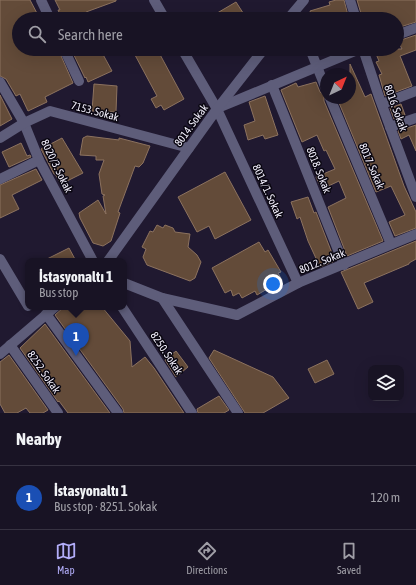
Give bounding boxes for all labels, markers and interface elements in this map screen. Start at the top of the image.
search box [12,12,404,56]
icon: search [26,23,48,45]
text: Search here [58,26,123,43]
north arrow [320,68,356,104]
street label: 8016. Sokak [382,83,410,133]
street label: 7153. Sokak [70,99,120,123]
street label: 8014. Sokak [172,102,210,148]
street label: 8020/3. Sokak [39,137,75,195]
street label: 8017. Sokak [357,141,387,191]
street label: 8018. Sokak [304,145,334,195]
street label: 8014/1. Sokak [250,162,286,220]
street label: 8012. Sokak [297,246,347,276]
popup [25,258,127,310]
text: İstasyonaltı 1 [39,268,113,285]
your location [263,274,283,294]
text: Bus stop [39,285,78,300]
pin: 1 [63,323,89,356]
street label: 8250. Sokak [148,329,186,377]
street label: 8252. Sokak [25,349,63,396]
map controls [368,365,404,401]
button: layers [368,365,404,401]
text: Nearby [16,429,62,449]
text: İstasyonaltı 1 [54,482,128,499]
text: 1 [26,490,32,505]
text: 120 m [371,490,400,505]
text: Bus stop · 8251. Sokak [54,499,157,514]
tab: Map [55,540,77,576]
tab: Directions [186,540,227,576]
tab: Saved [337,540,361,576]

